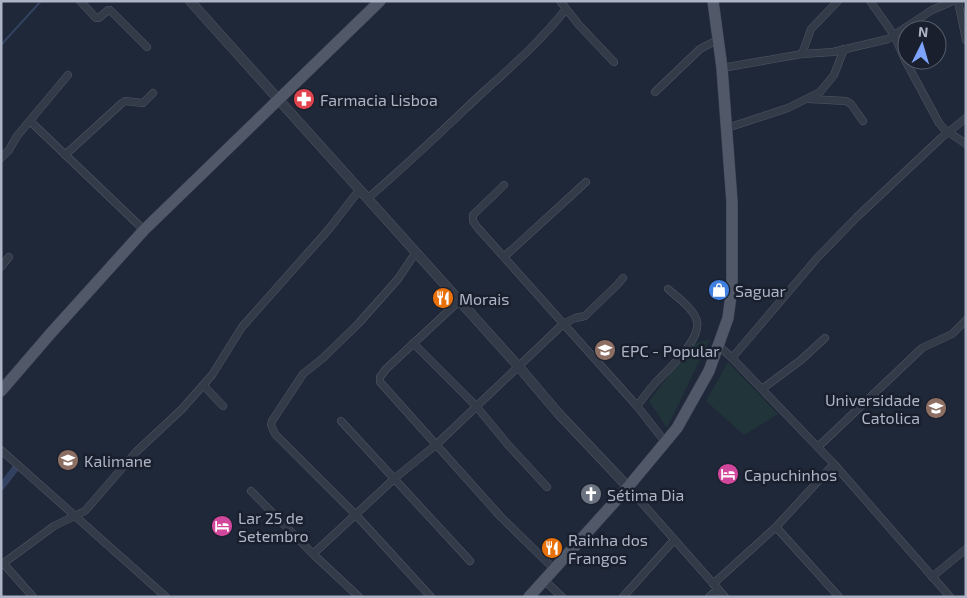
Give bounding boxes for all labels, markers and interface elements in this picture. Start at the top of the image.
north arrow [897,20,947,70]
text: N [917,23,929,40]
pharmacy icon: Farmacia Lisboa [292,87,316,111]
place label: Farmacia Lisboa [320,90,438,109]
shop icon: Saguar [707,278,731,302]
place label: Saguar [735,281,787,300]
restaurant icon: Morais [431,286,455,310]
place label: Morais [459,289,509,308]
school or university icon: EPC - Popular [593,338,617,362]
place label: EPC - Popular [621,341,720,360]
place label: Universidade Catolica [825,390,920,427]
school or university icon: Universidade Catolica [924,396,948,420]
school or university icon: Kalimane [56,448,80,472]
place label: Kalimane [84,451,152,470]
hotel icon: Capuchinhos [716,462,740,486]
place label: Capuchinhos [744,465,837,484]
church icon: Sétima Dia [579,482,603,506]
place label: Sétima Dia [607,485,684,504]
place label: Lar 25 de Setembro [238,508,309,545]
hotel icon: Lar 25 de Setembro [210,514,234,538]
place label: Rainha dos Frangos [568,530,648,567]
restaurant icon: Rainha dos Frangos [540,536,564,560]

